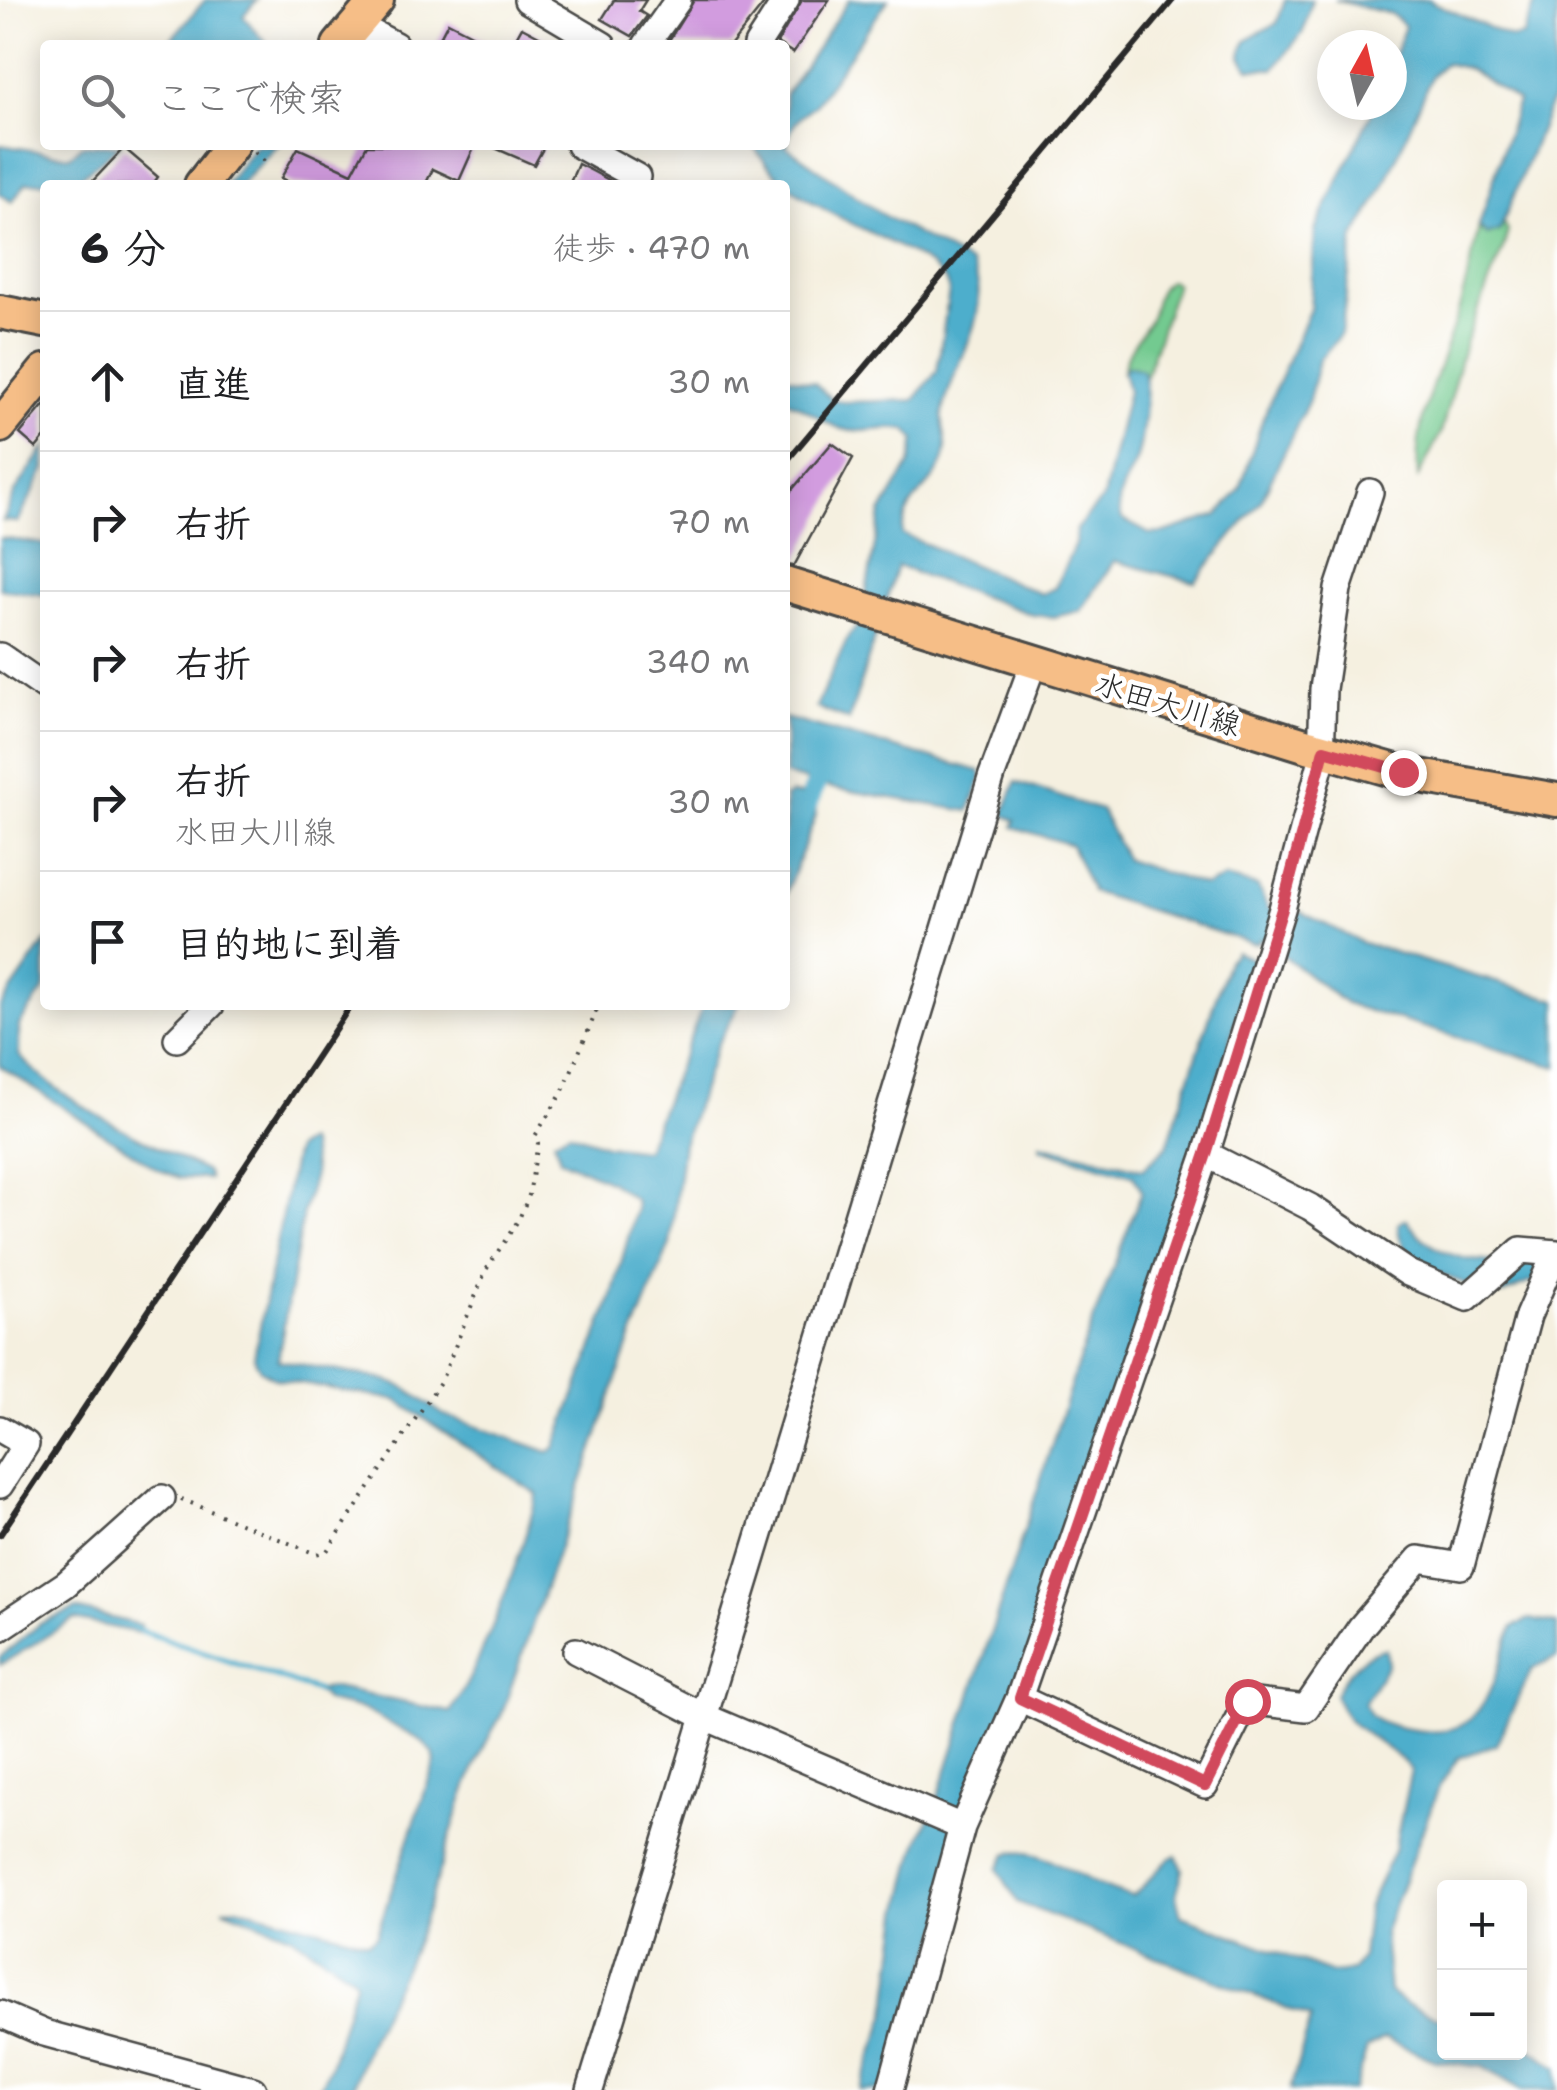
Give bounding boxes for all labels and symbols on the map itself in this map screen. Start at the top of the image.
north arrow [1317,30,1407,120]
street label: 水田大川線 [1090,662,1246,746]
route end [1381,750,1427,796]
route start [1225,1679,1271,1725]

